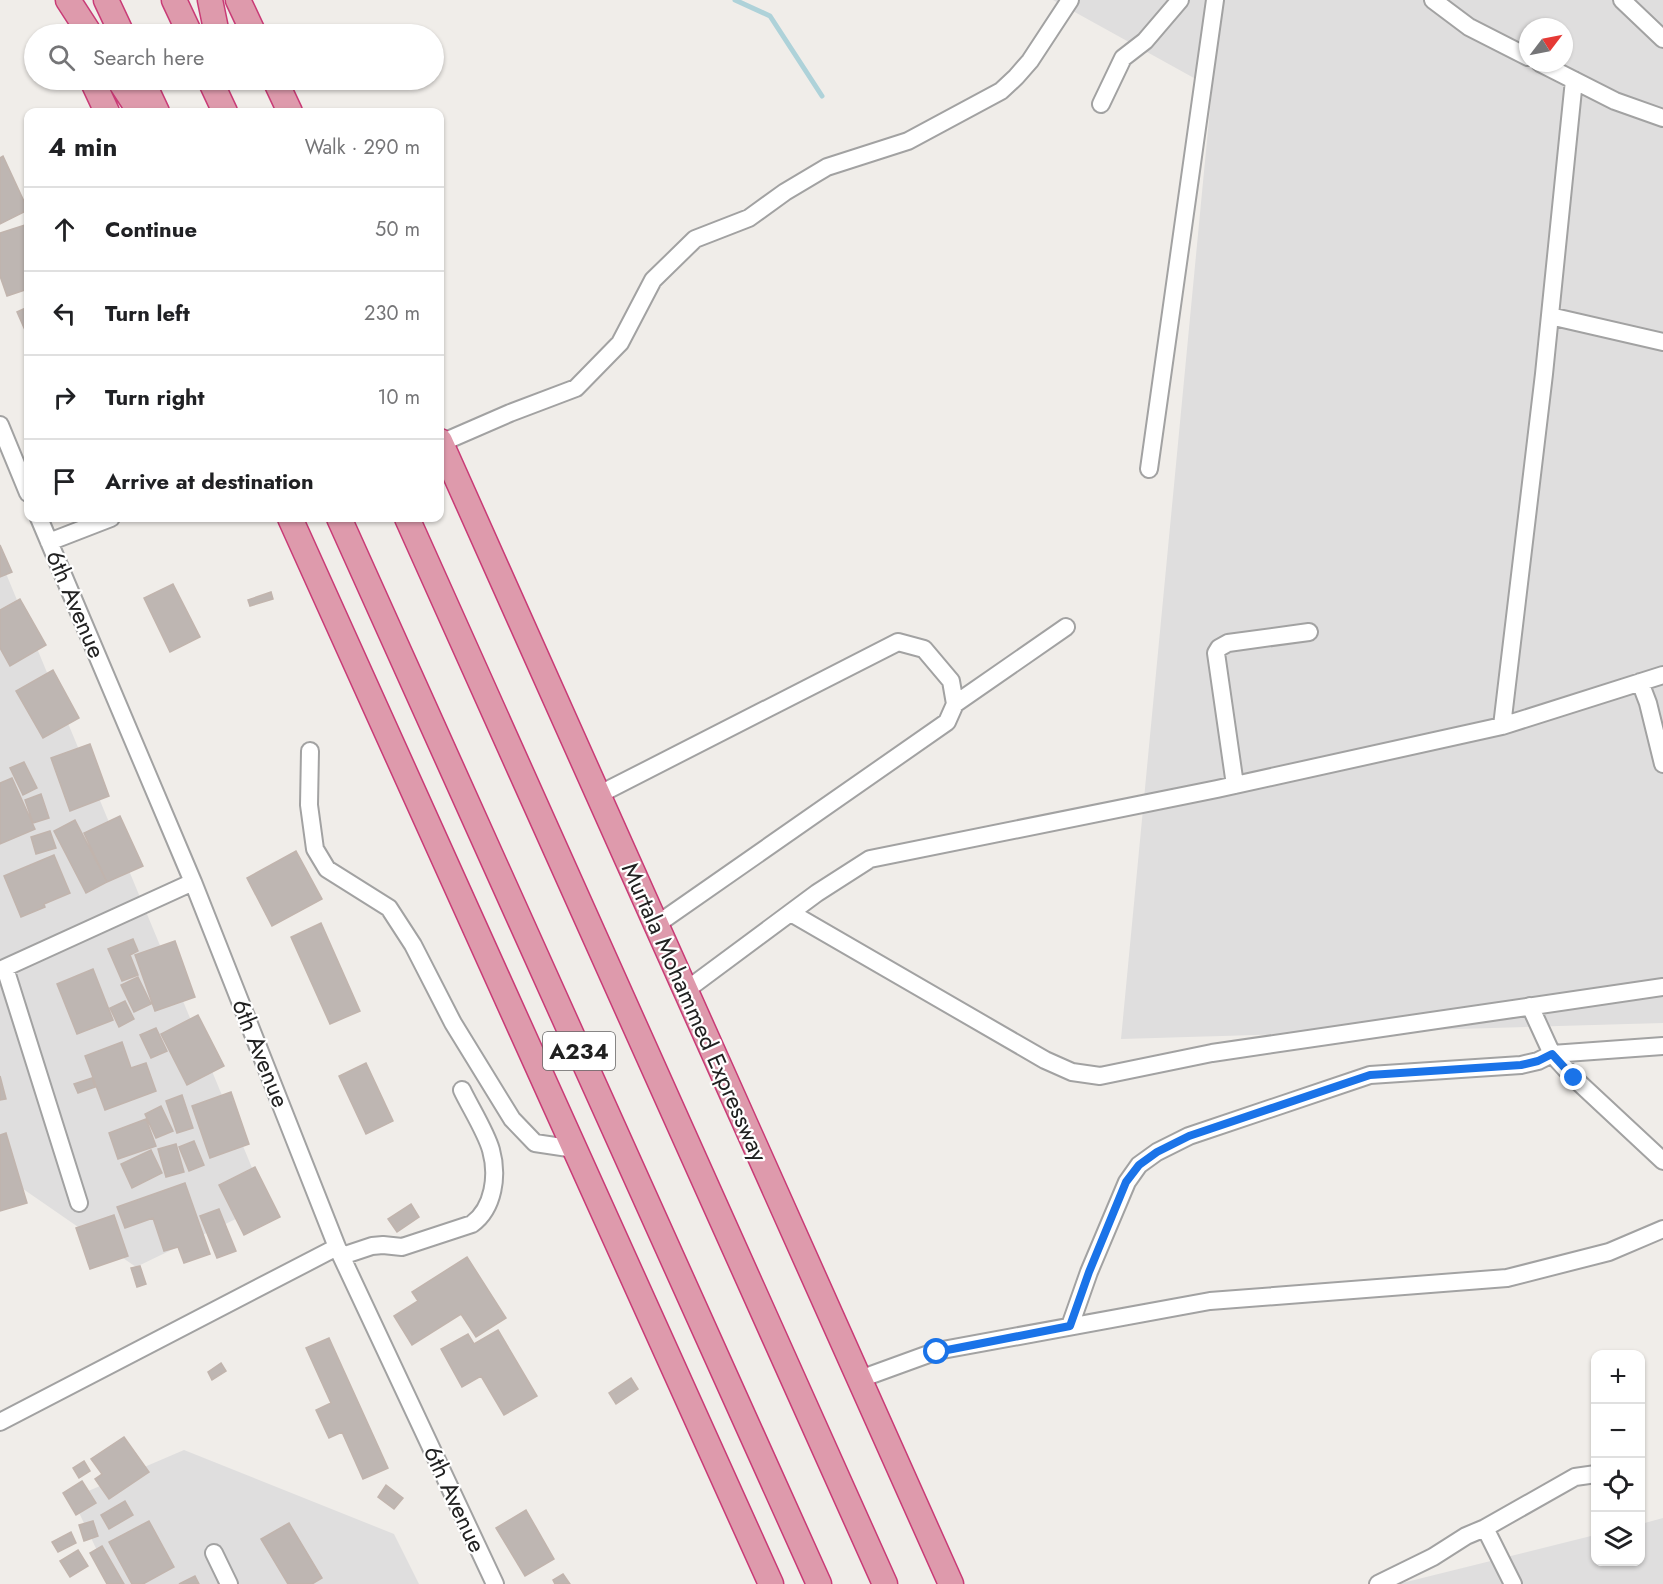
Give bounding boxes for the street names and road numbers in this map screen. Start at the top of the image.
street label: 6th Avenue [38,545,114,663]
street label: Murtala Mohammed Expressway [613,857,777,1167]
street label: 6th Avenue [223,994,299,1112]
road number: A234 [543,1032,615,1070]
street label: 6th Avenue [415,1440,495,1558]

